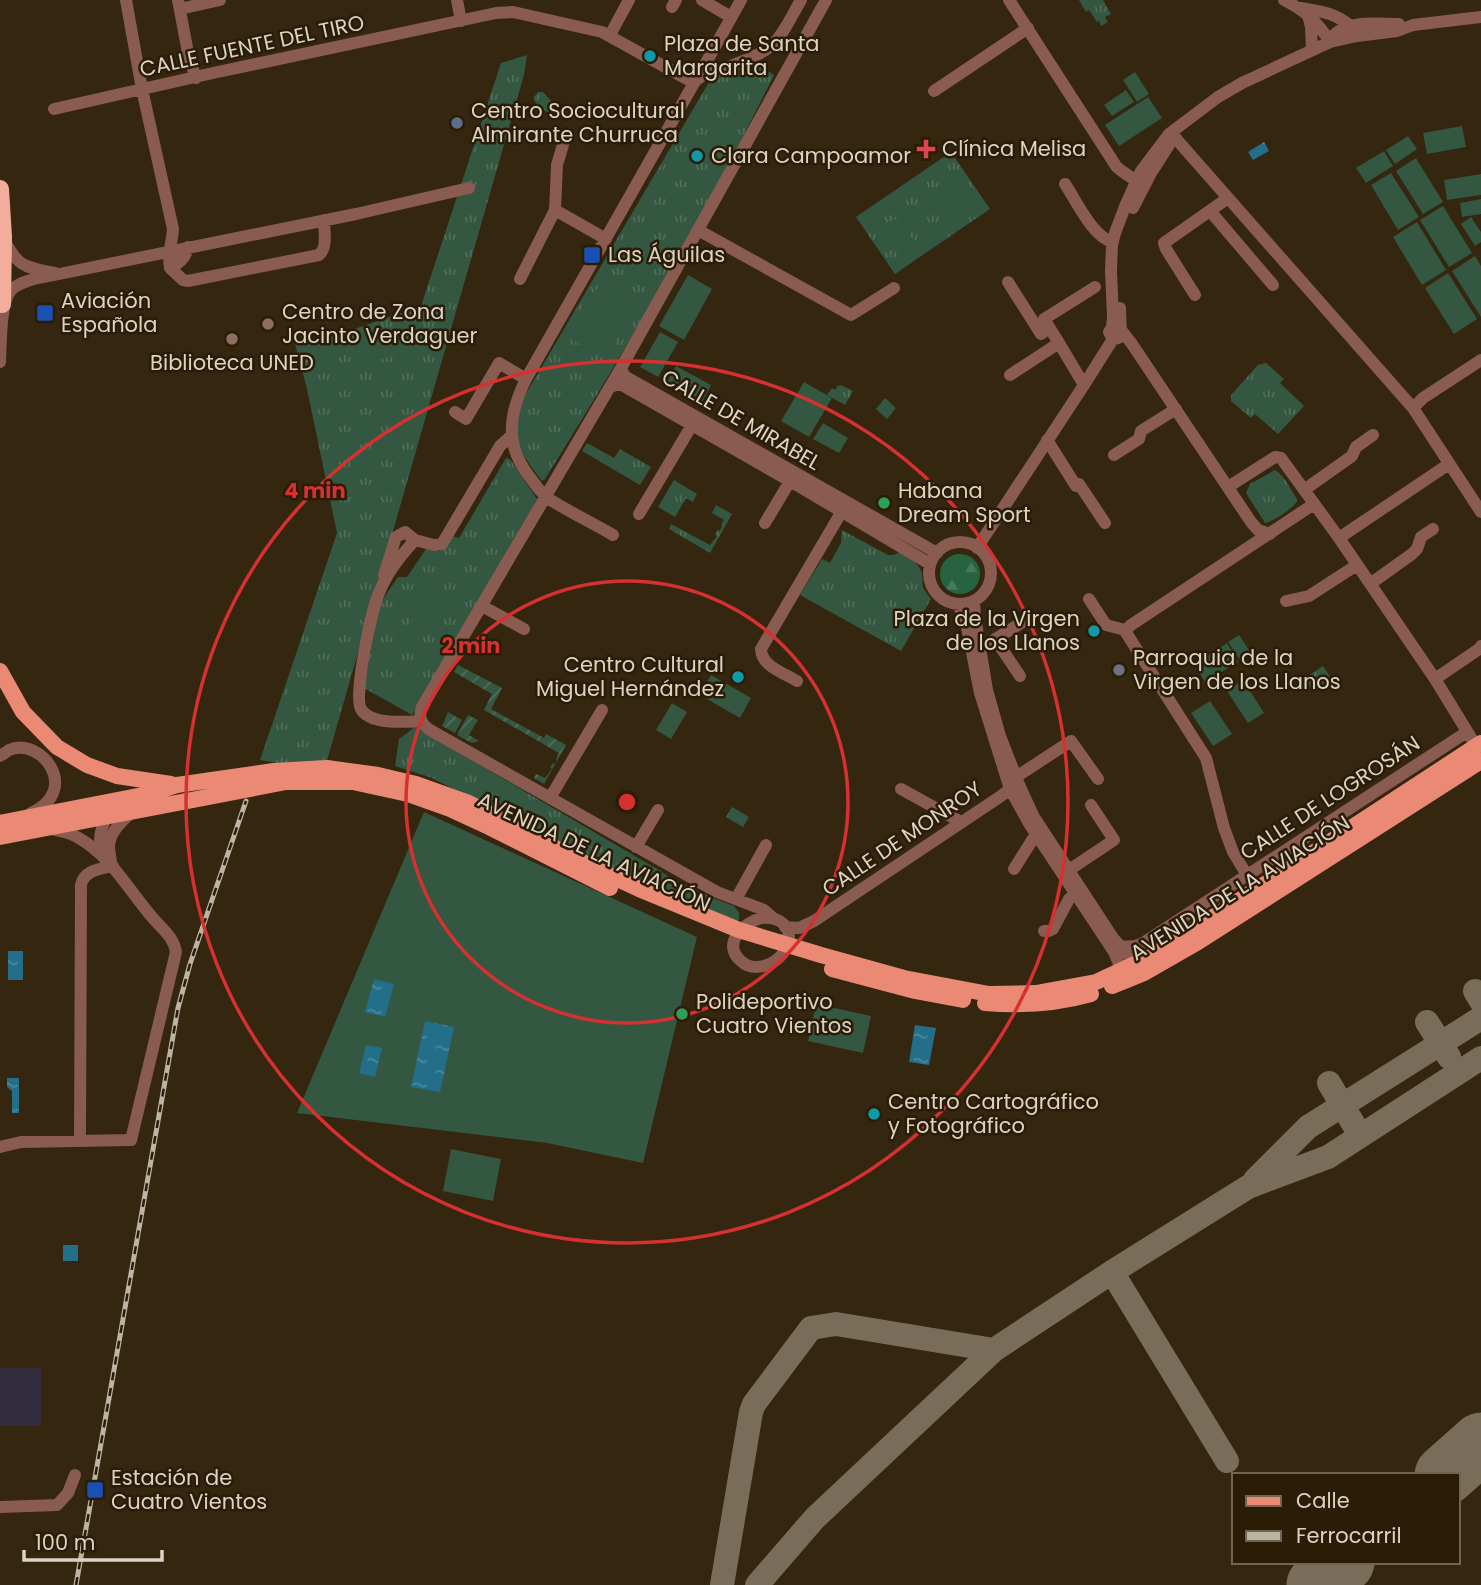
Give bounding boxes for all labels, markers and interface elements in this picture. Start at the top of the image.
street label: CALLE FUENTE DEL TIRO [137,8,367,84]
place label: Plaza de Santa Margarita [664,29,820,82]
marker: Plaza de Santa Margarita [642,48,658,64]
place label: Centro Sociocultural Almirante Churruca [471,96,685,149]
marker: Centro Sociocultural Almirante Churruca [449,115,465,131]
place label: Clínica Melisa [942,134,1086,163]
marker: Clínica Melisa [916,139,936,159]
place label: Clara Campoamor [711,141,911,170]
marker: Clara Campoamor [689,148,705,164]
place label: Las Águilas [608,240,725,269]
marker: Las Águilas [582,245,602,265]
place label: Aviación Española [61,286,157,339]
place label: Centro de Zona Jacinto Verdaguer [282,297,477,350]
marker: Aviación Española [35,303,55,323]
marker: Centro de Zona Jacinto Verdaguer [260,316,276,332]
marker: Biblioteca UNED [224,331,240,347]
place label: Biblioteca UNED [150,348,314,377]
street label: CALLE DE MIRABEL [656,362,826,477]
text: 4 min [284,476,346,505]
place label: Habana Dream Sport [898,476,1031,529]
marker: Habana Dream Sport [876,495,892,511]
place label: Plaza de la Virgen de los Llanos [893,604,1080,657]
marker: Plaza de la Virgen de los Llanos [1086,623,1102,639]
text: 2 min [441,631,501,660]
place label: Parroquia de la Virgen de los Llanos [1133,643,1341,696]
place label: Centro Cultural Miguel Hernández [536,650,724,703]
marker: Parroquia de la Virgen de los Llanos [1111,662,1127,678]
marker: Centro Cultural Miguel Hernández [730,669,746,685]
street label: CALLE DE LOGROSÁN [1234,729,1425,867]
street label: CALLE DE MONROY [816,774,987,903]
street label: AVENIDA DE LA AVIACIÓN [473,785,715,918]
centre of rings [615,790,639,814]
street label: AVENIDA DE LA AVIACIÓN [1124,808,1355,967]
place label: Polideportivo Cuatro Vientos [696,987,852,1040]
marker: Polideportivo Cuatro Vientos [674,1006,690,1022]
place label: Centro Cartográfico y Fotográfico [888,1087,1099,1140]
marker: Centro Cartográfico y Fotográfico [866,1106,882,1122]
place label: Estación de Cuatro Vientos [111,1463,267,1516]
legend [1232,1473,1460,1564]
marker: Estación de Cuatro Vientos [85,1480,105,1500]
text: Calle [1296,1486,1350,1515]
scale bar [24,1518,163,1562]
text: Ferrocarril [1296,1521,1402,1550]
text: 100 m [35,1528,95,1557]

